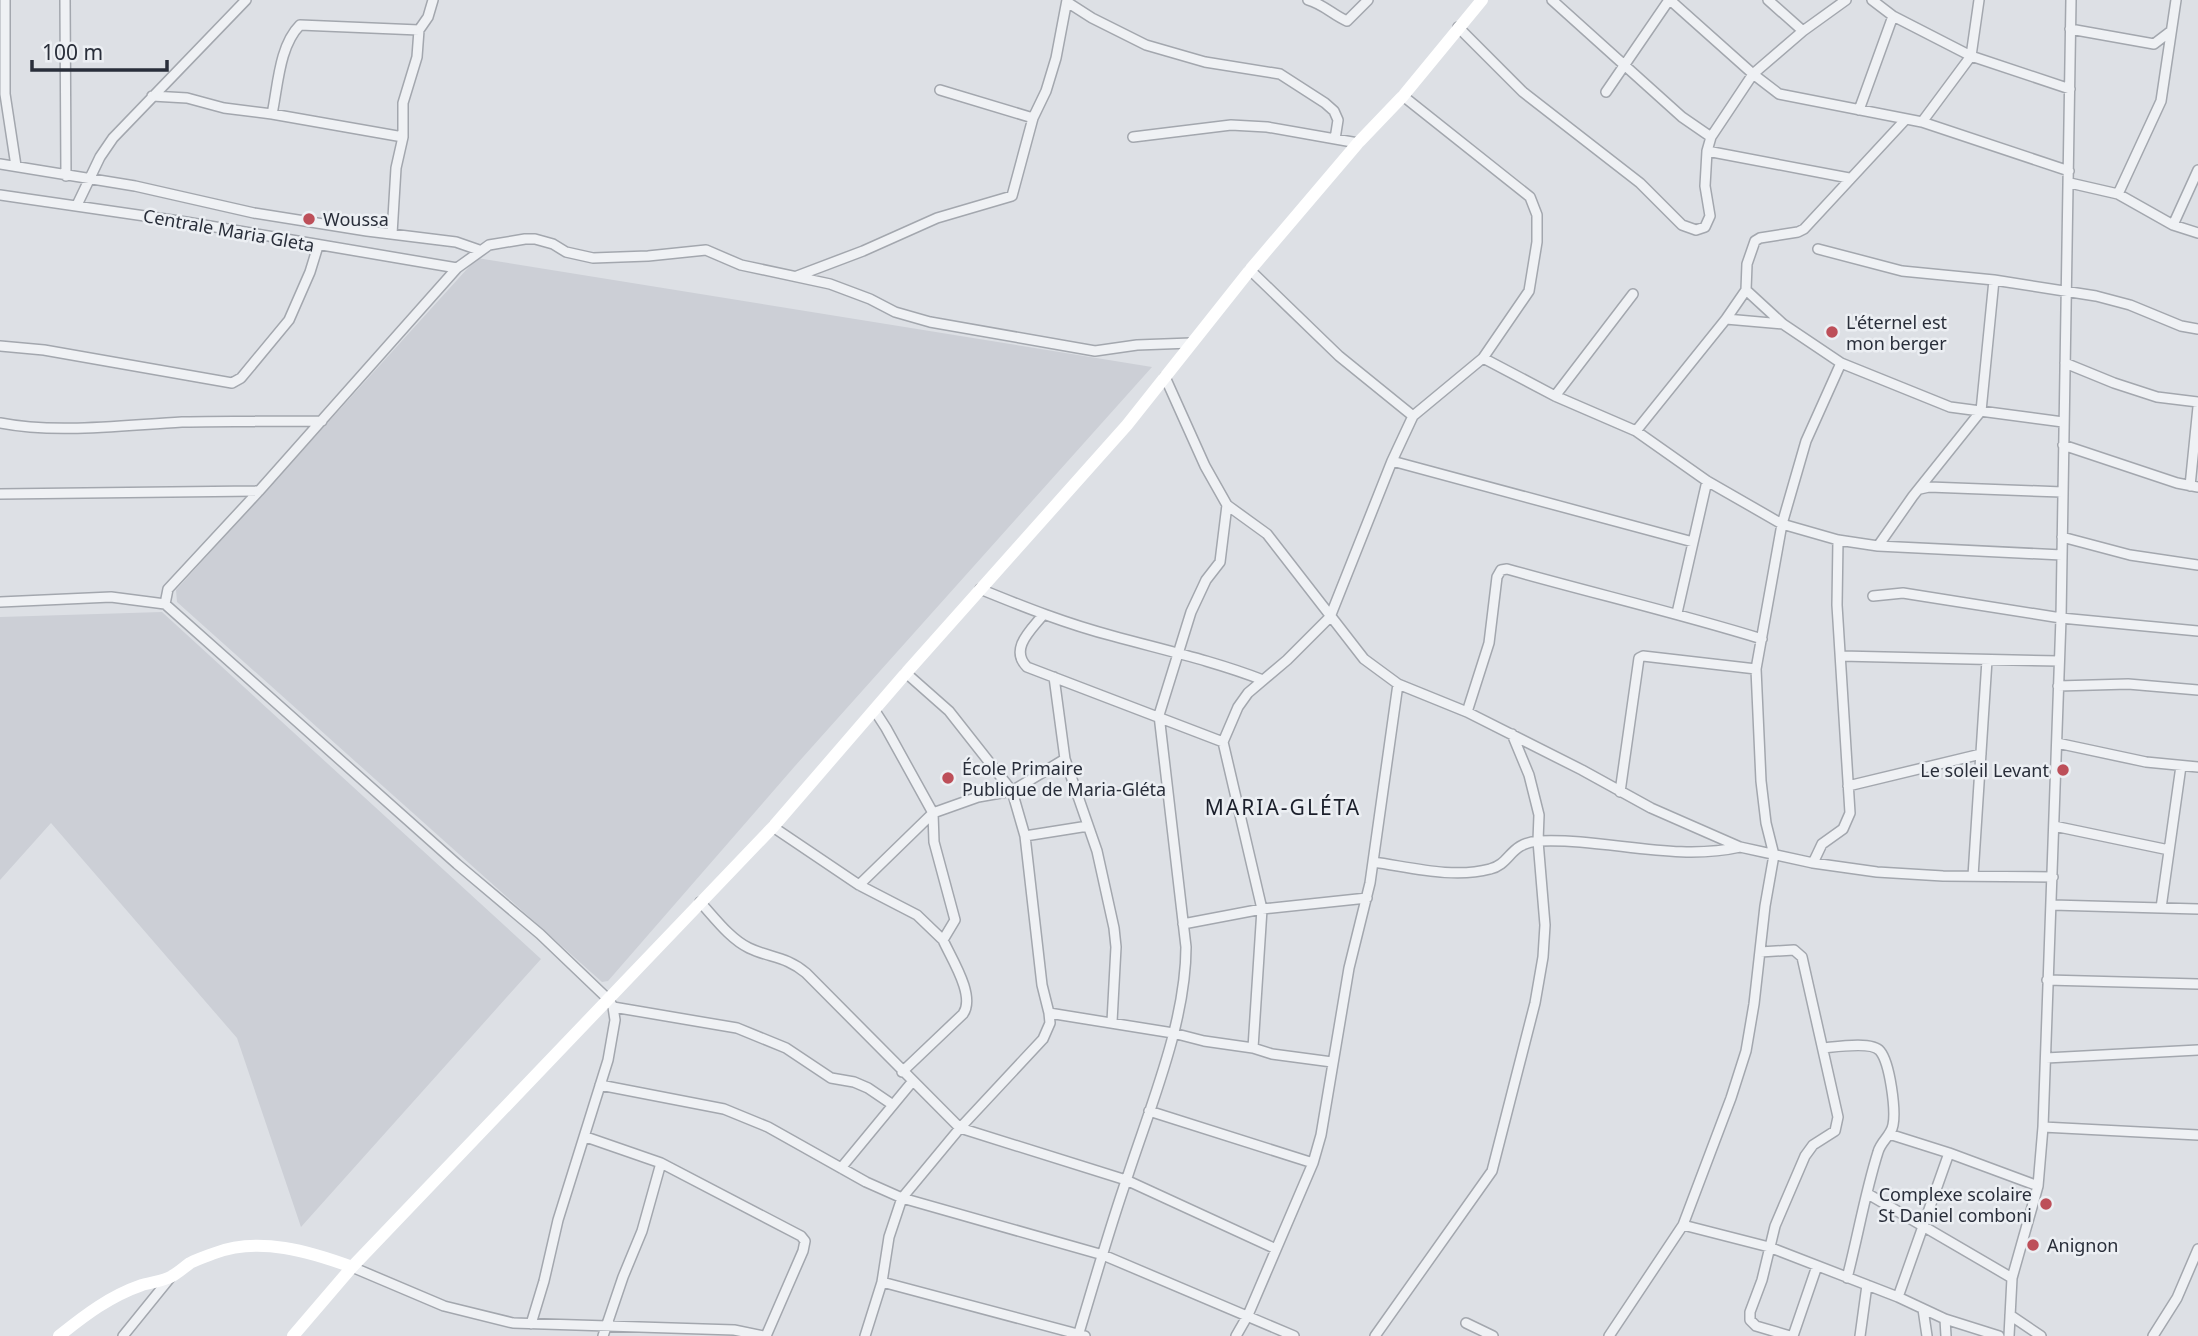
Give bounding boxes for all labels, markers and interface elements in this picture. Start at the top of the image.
scale bar [32,28,166,72]
text: 100 m [42,38,103,66]
street label: Centrale Maria Gleta [141,203,317,257]
place label: Woussa [323,207,389,231]
marker: Woussa [301,211,317,227]
place label: L'éternel est mon berger [1846,310,1948,355]
marker: L'éternel est mon berger [1824,324,1840,340]
place label: École Primaire Publique de Maria-Gléta [962,756,1166,801]
place label: Le soleil Levant [1920,758,2049,782]
marker: Le soleil Levant [2055,762,2071,778]
marker: École Primaire Publique de Maria-Gléta [940,770,956,786]
district label: MARIA-GLÉTA [1205,793,1361,821]
place label: Complexe scolaire St Daniel comboni [1878,1182,2032,1227]
marker: Complexe scolaire St Daniel comboni [2038,1196,2054,1212]
place label: Anignon [2047,1233,2118,1257]
marker: Anignon [2025,1237,2041,1253]

